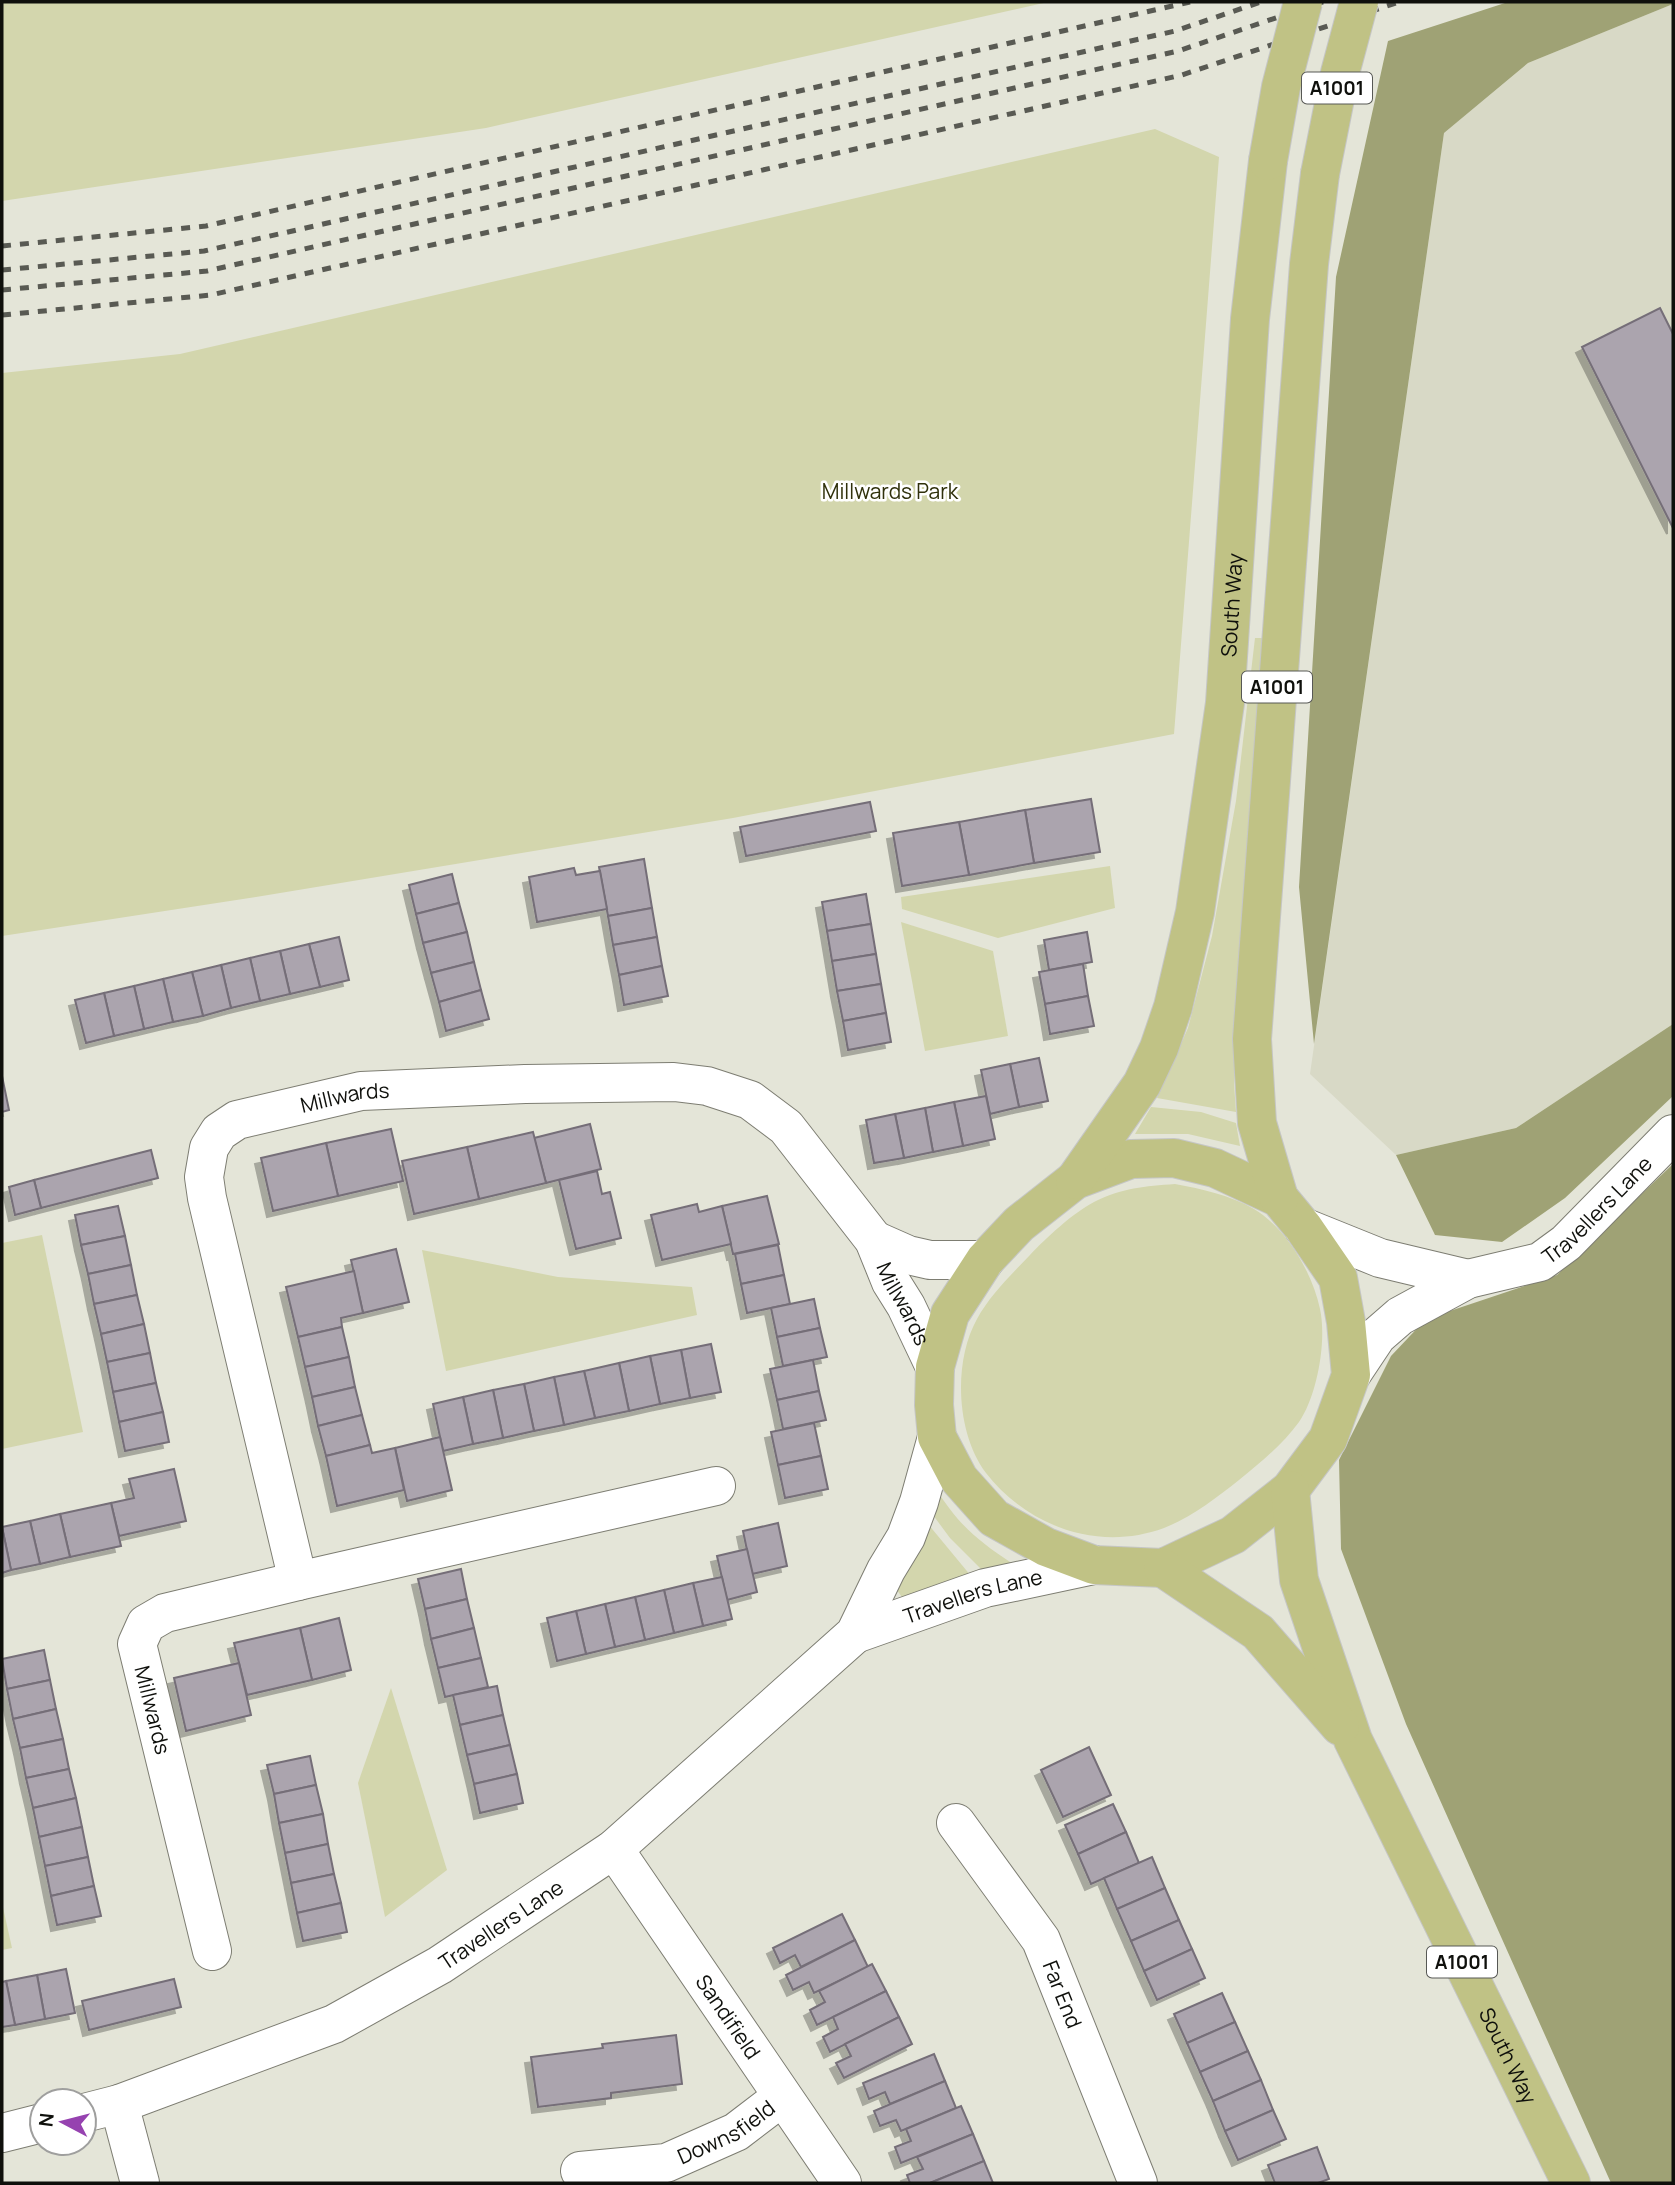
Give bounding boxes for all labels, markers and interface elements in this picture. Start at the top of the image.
road number: A1001 [1302,72,1372,104]
park label: Millwards Park [822,477,959,505]
street label: South Way [1214,552,1249,658]
road number: A1001 [1242,672,1312,702]
street label: Millwards [297,1076,390,1119]
street label: Travellers Lane [1536,1150,1658,1270]
street label: Millwards [870,1258,937,1350]
street label: Travellers Lane [899,1562,1045,1630]
street label: Millwards [128,1663,178,1757]
street label: Travellers Lane [433,1873,569,1976]
road number: A1001 [1427,1946,1497,1978]
street label: Far End [1037,1956,1089,2032]
street label: Sandifield [690,1969,767,2064]
street label: South Way [1473,2003,1544,2108]
north arrow [28,2087,98,2157]
street label: Downsfield [673,2094,780,2170]
text: N [32,2112,60,2128]

